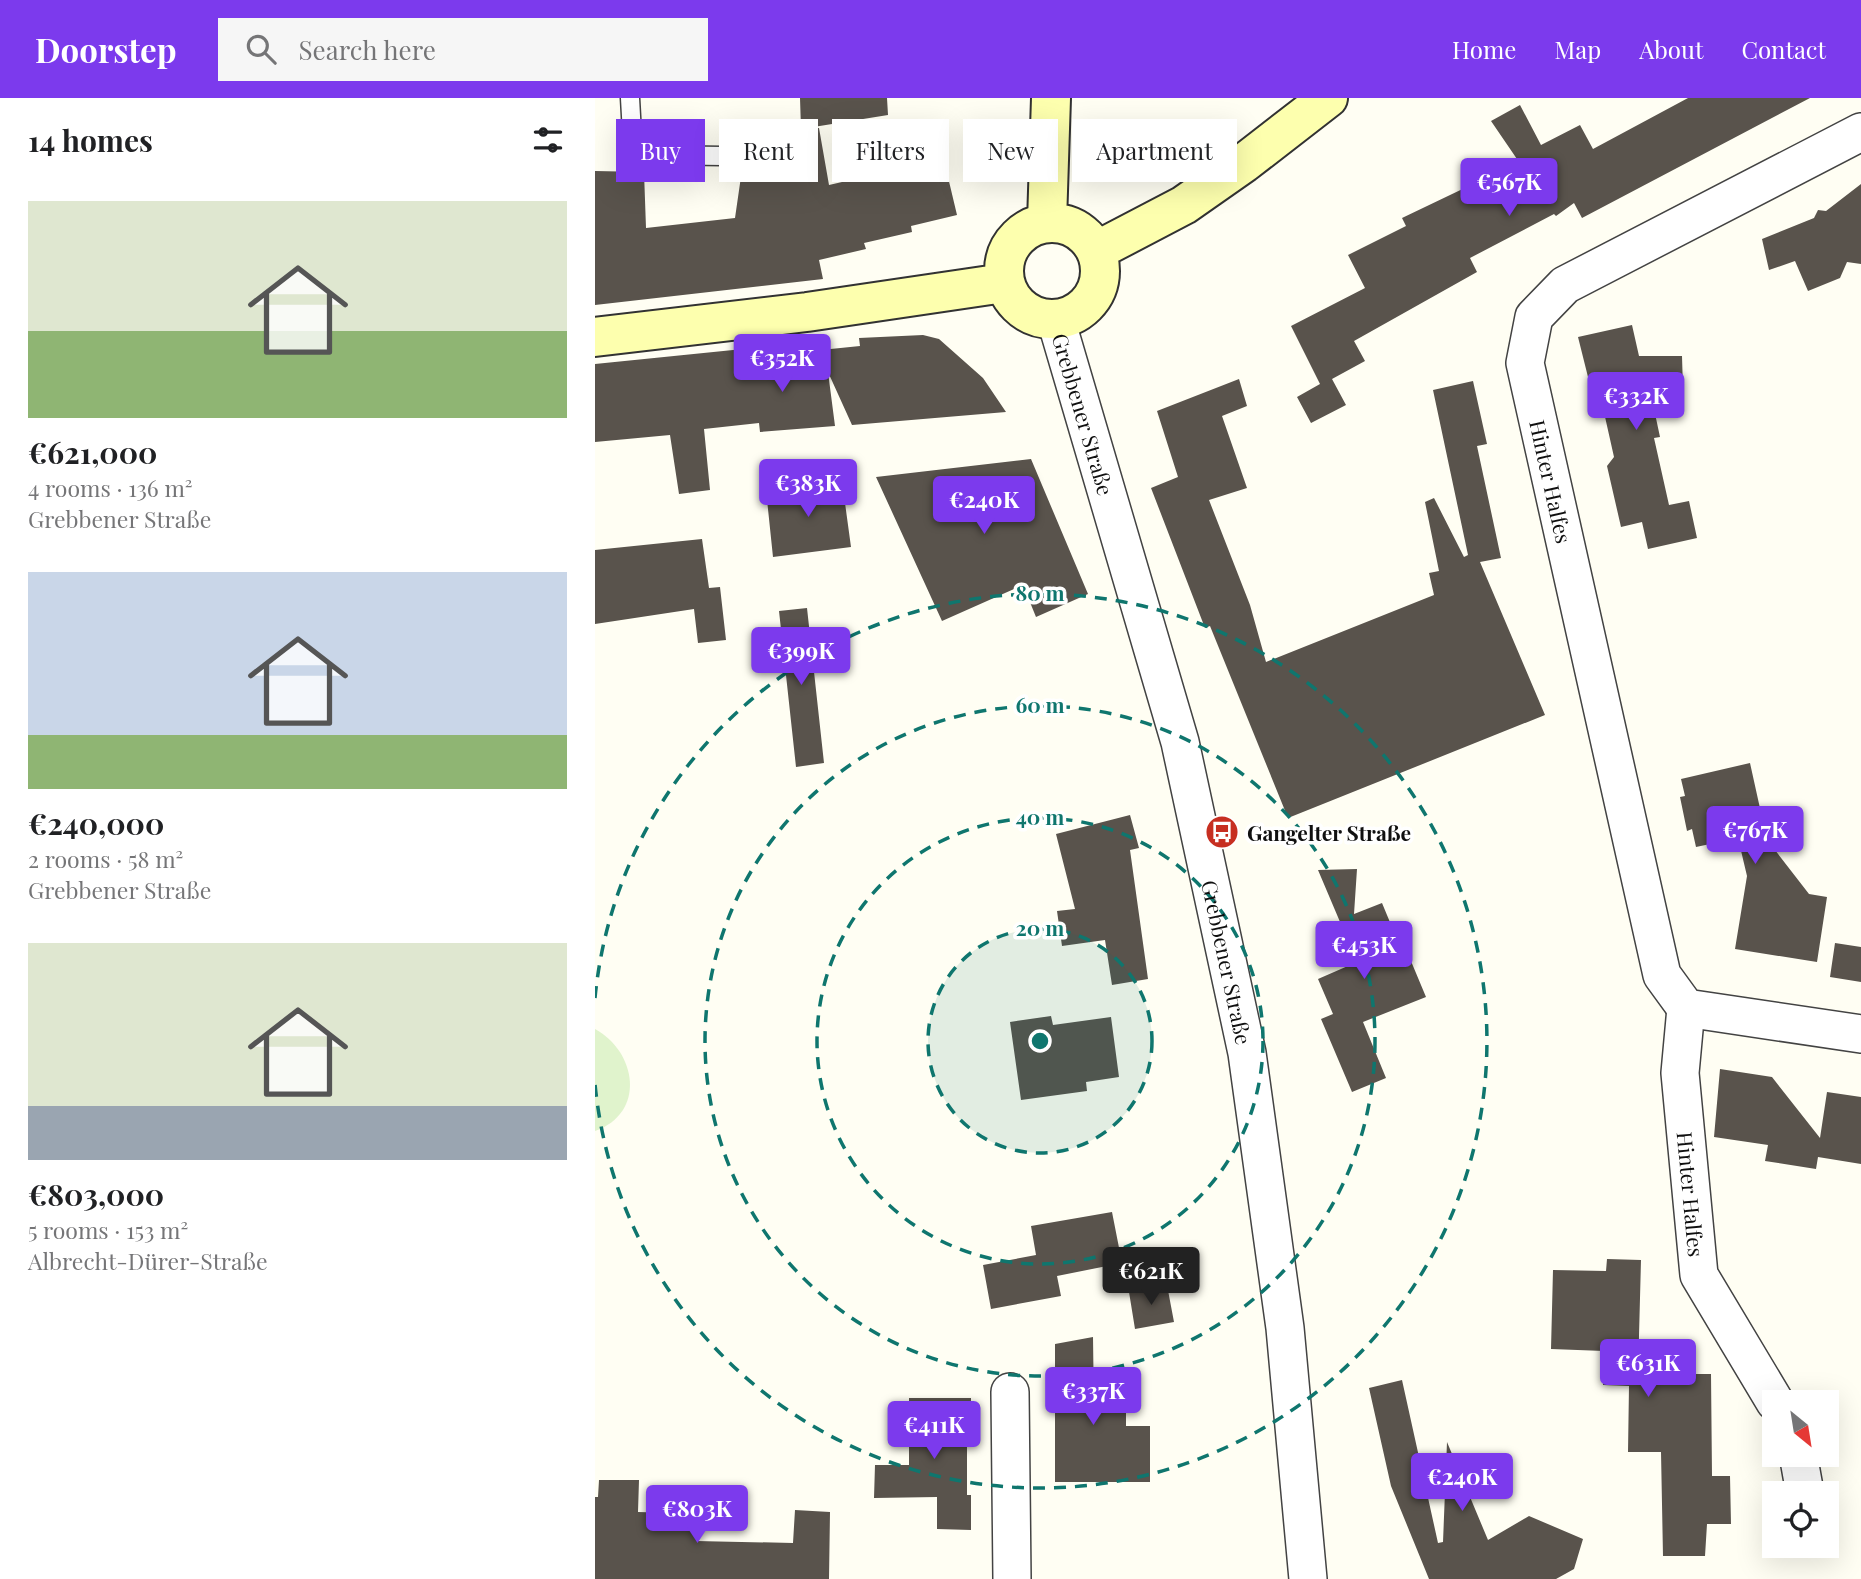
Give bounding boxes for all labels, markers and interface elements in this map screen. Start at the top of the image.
search box [218,18,708,81]
text: Doorstep [35,27,176,71]
icon: search [242,30,280,68]
text: Search here [298,32,436,67]
text: Home [1452,33,1516,65]
text: Map [1554,33,1601,65]
text: About [1639,33,1703,65]
text: Contact [1741,33,1826,65]
chip: Buy [616,119,705,182]
chip: Rent [719,119,818,182]
chip: Filters [832,119,949,182]
chip: New [963,119,1058,182]
chip: Apartment [1072,119,1237,182]
text: 14 homes [28,120,153,160]
icon: filters [529,121,567,159]
pin: €567K [1460,158,1558,218]
text: €567K [1476,165,1542,196]
icon: home [235,247,361,373]
street label: Grebbener Straße [1047,330,1121,498]
pin: €352K [733,334,831,394]
text: €352K [750,341,814,372]
pin: €332K [1587,372,1685,432]
text: €332K [1603,379,1669,410]
street label: Hinter Halfes [1524,417,1579,546]
text: €621,000 [28,432,157,472]
pin: €383K [759,460,857,519]
text: €383K [775,466,841,497]
text: 4 rooms · 136 m² [28,472,193,503]
pin: €240K [935,476,1033,536]
text: €240K [949,483,1019,514]
text: Grebbener Straße [28,503,211,534]
text: 80 m [1015,578,1065,606]
icon: home [235,618,361,744]
pin: €399K [752,628,850,687]
text: €399K [767,634,835,665]
text: 60 m [1015,690,1065,718]
text: 40 m [1016,802,1064,830]
text: €240,000 [28,803,164,843]
pin: €767K [1706,806,1804,866]
bus stop icon: Gangelter Straße [1203,813,1241,851]
text: €767K [1723,813,1787,844]
place label: Gangelter Straße [1247,818,1411,846]
text: 2 rooms · 58 m² [28,843,183,874]
text: Grebbener Straße [28,874,211,905]
street label: Grebbener Straße [1196,877,1259,1047]
text: 20 m [1016,913,1064,941]
pin: €453K [1315,922,1413,981]
text: €453K [1331,928,1397,959]
icon: home [235,989,361,1115]
centre of rings [1028,1029,1052,1053]
street label: Hinter Halfes [1672,1130,1711,1258]
text: €803,000 [28,1174,164,1214]
text: 5 rooms · 153 m² [28,1214,188,1245]
text: Albrecht-Dürer-Straße [28,1245,268,1276]
pin: €621K [1102,1248,1200,1307]
text: €621K [1119,1254,1183,1285]
pin: €631K [1599,1340,1697,1399]
text: €631K [1616,1346,1680,1377]
pin: €337K [1044,1368,1142,1427]
text: €337K [1061,1374,1125,1405]
north arrow [1762,1390,1839,1466]
map controls [1762,1390,1839,1558]
pin: €411K [885,1402,983,1461]
text: €411K [904,1408,964,1439]
pin: €240K [1413,1454,1511,1513]
text: €240K [1427,1460,1497,1491]
button: locate [1762,1481,1839,1558]
pin: €803K [648,1486,746,1545]
text: €803K [662,1492,732,1523]

